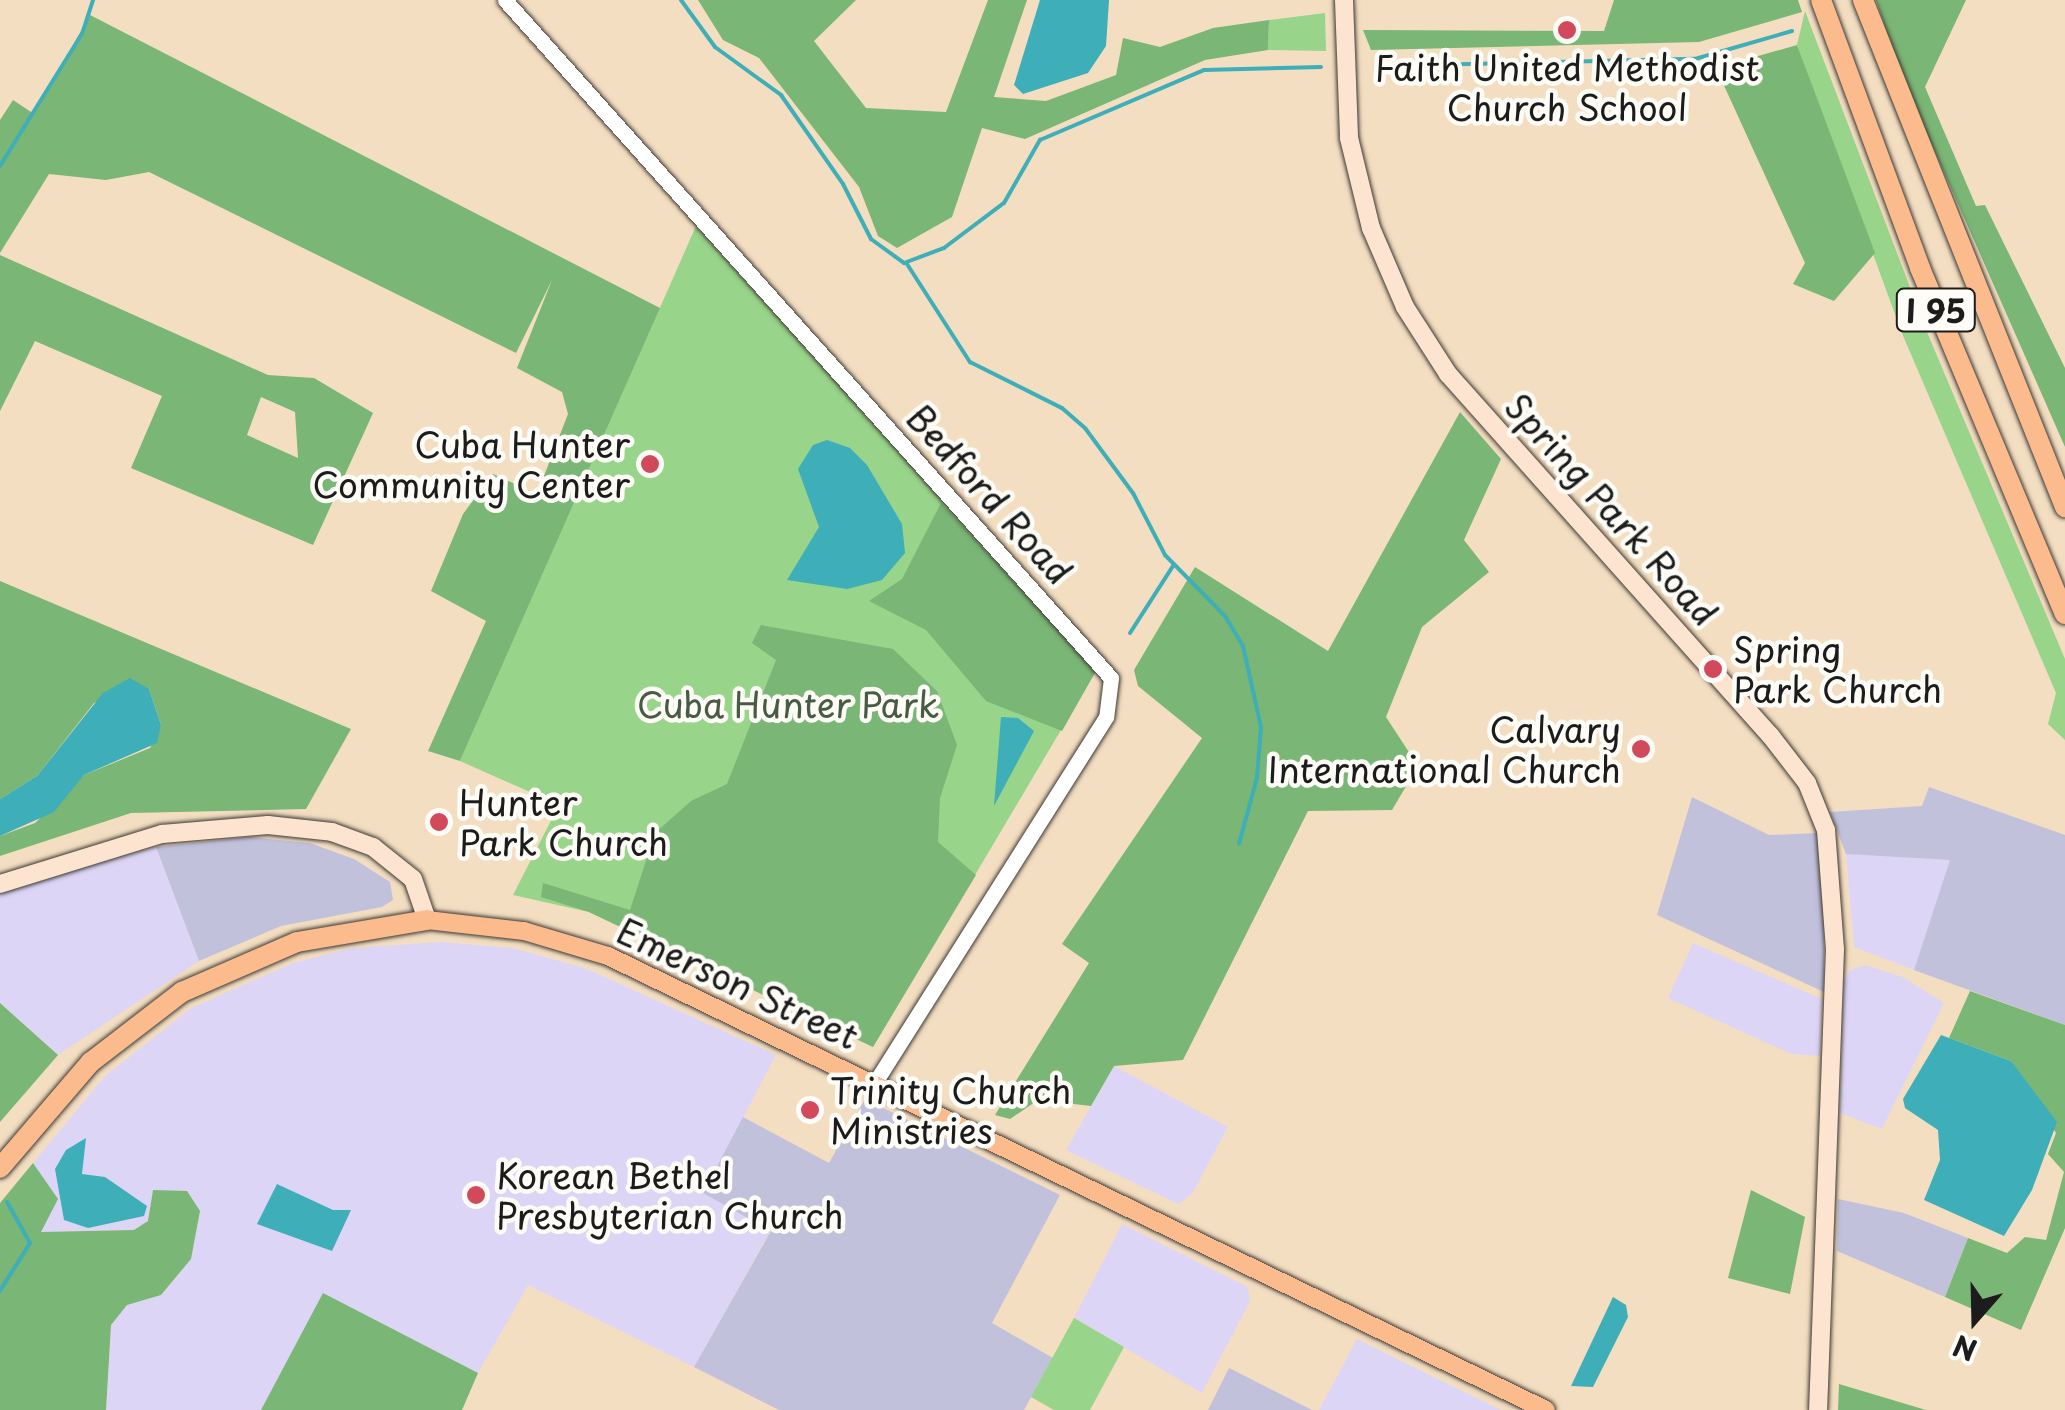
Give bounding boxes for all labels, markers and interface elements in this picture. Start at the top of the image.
marker: Faith United Methodist Church School [1556,19,1578,41]
place label: Faith United Methodist Church School [1373,46,1761,128]
road number: I 95 [1896,283,1976,337]
street label: Spring Park Road [1498,386,1726,632]
street label: Bedford Road [899,396,1081,592]
place label: Cuba Hunter Community Center [309,423,630,505]
marker: Cuba Hunter Community Center [639,453,661,475]
place label: Spring Park Church [1733,628,1943,710]
marker: Spring Park Church [1702,658,1724,680]
park label: Cuba Hunter Park [634,683,942,725]
place label: Calvary International Church [1267,708,1621,790]
marker: Calvary International Church [1630,738,1652,760]
place label: Hunter Park Church [459,781,669,863]
marker: Hunter Park Church [428,811,450,833]
street label: Emerson Street [611,909,865,1057]
place label: Trinity Church Ministries [830,1069,1073,1151]
marker: Trinity Church Ministries [799,1099,821,1121]
place label: Korean Bethel Presbyterian Church [496,1154,843,1236]
marker: Korean Bethel Presbyterian Church [465,1184,487,1206]
north arrow [1925,1270,2025,1370]
text: N [1947,1325,1982,1373]

